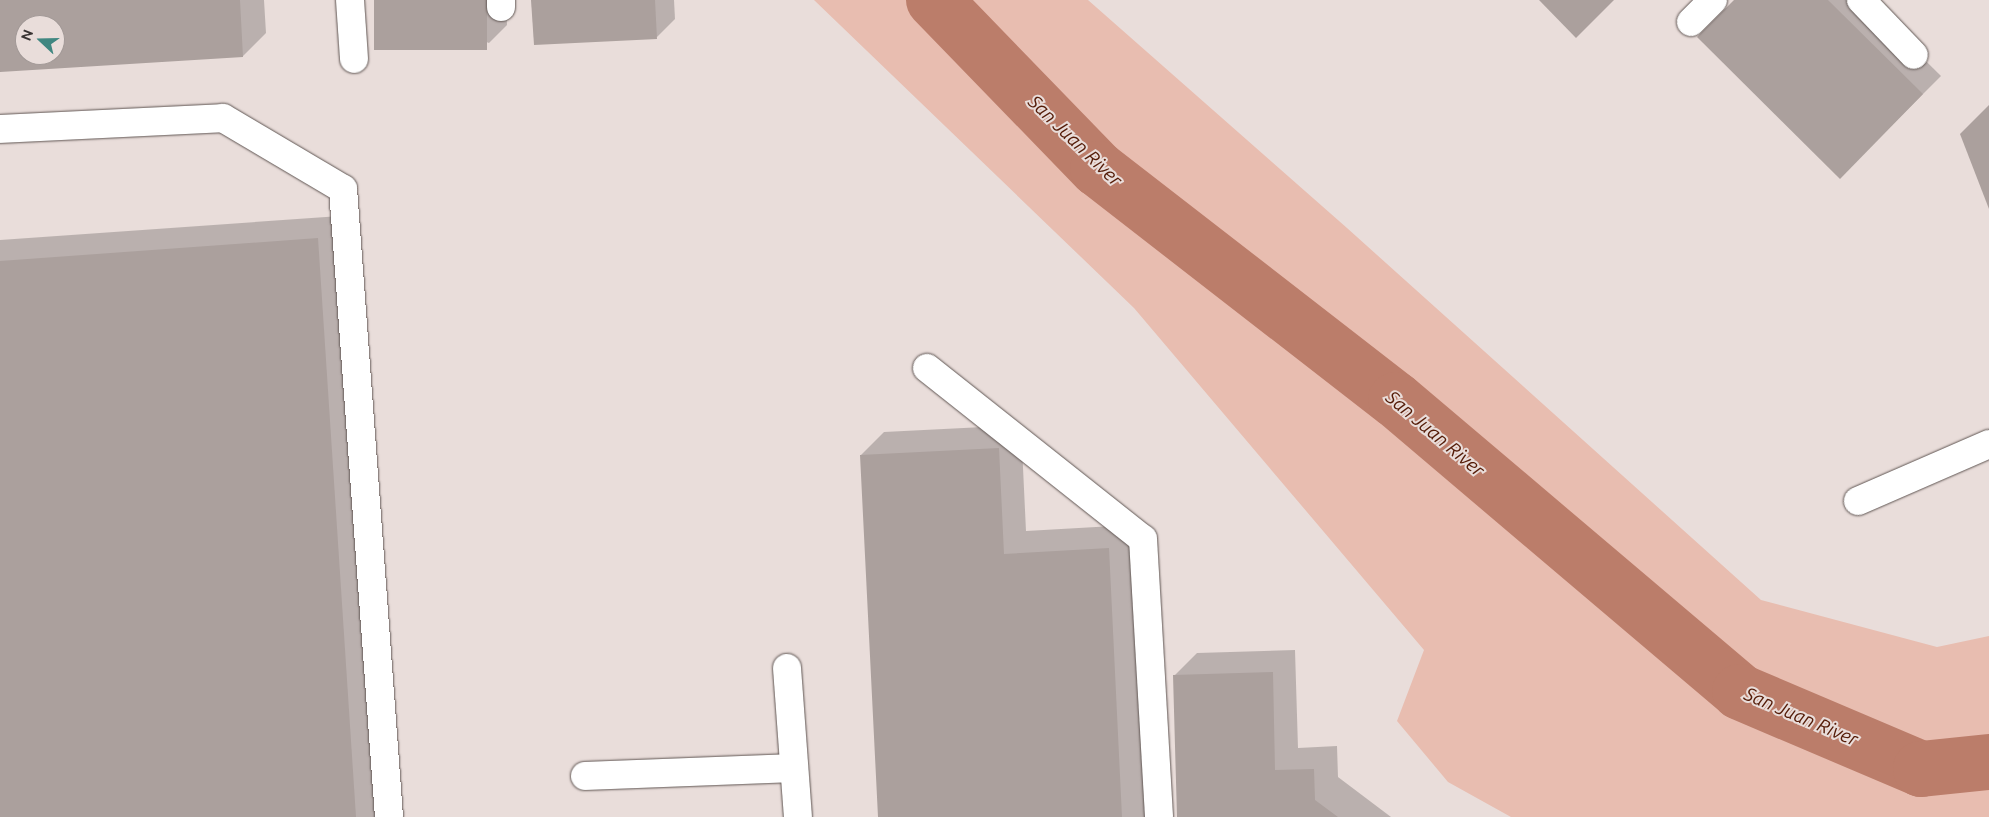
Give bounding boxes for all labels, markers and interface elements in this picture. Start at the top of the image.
north arrow [15,15,65,65]
text: N [18,27,36,43]
water label: San Juan River [1023,91,1127,191]
water label: San Juan River [1381,386,1489,482]
water label: San Juan River [1741,683,1861,751]

